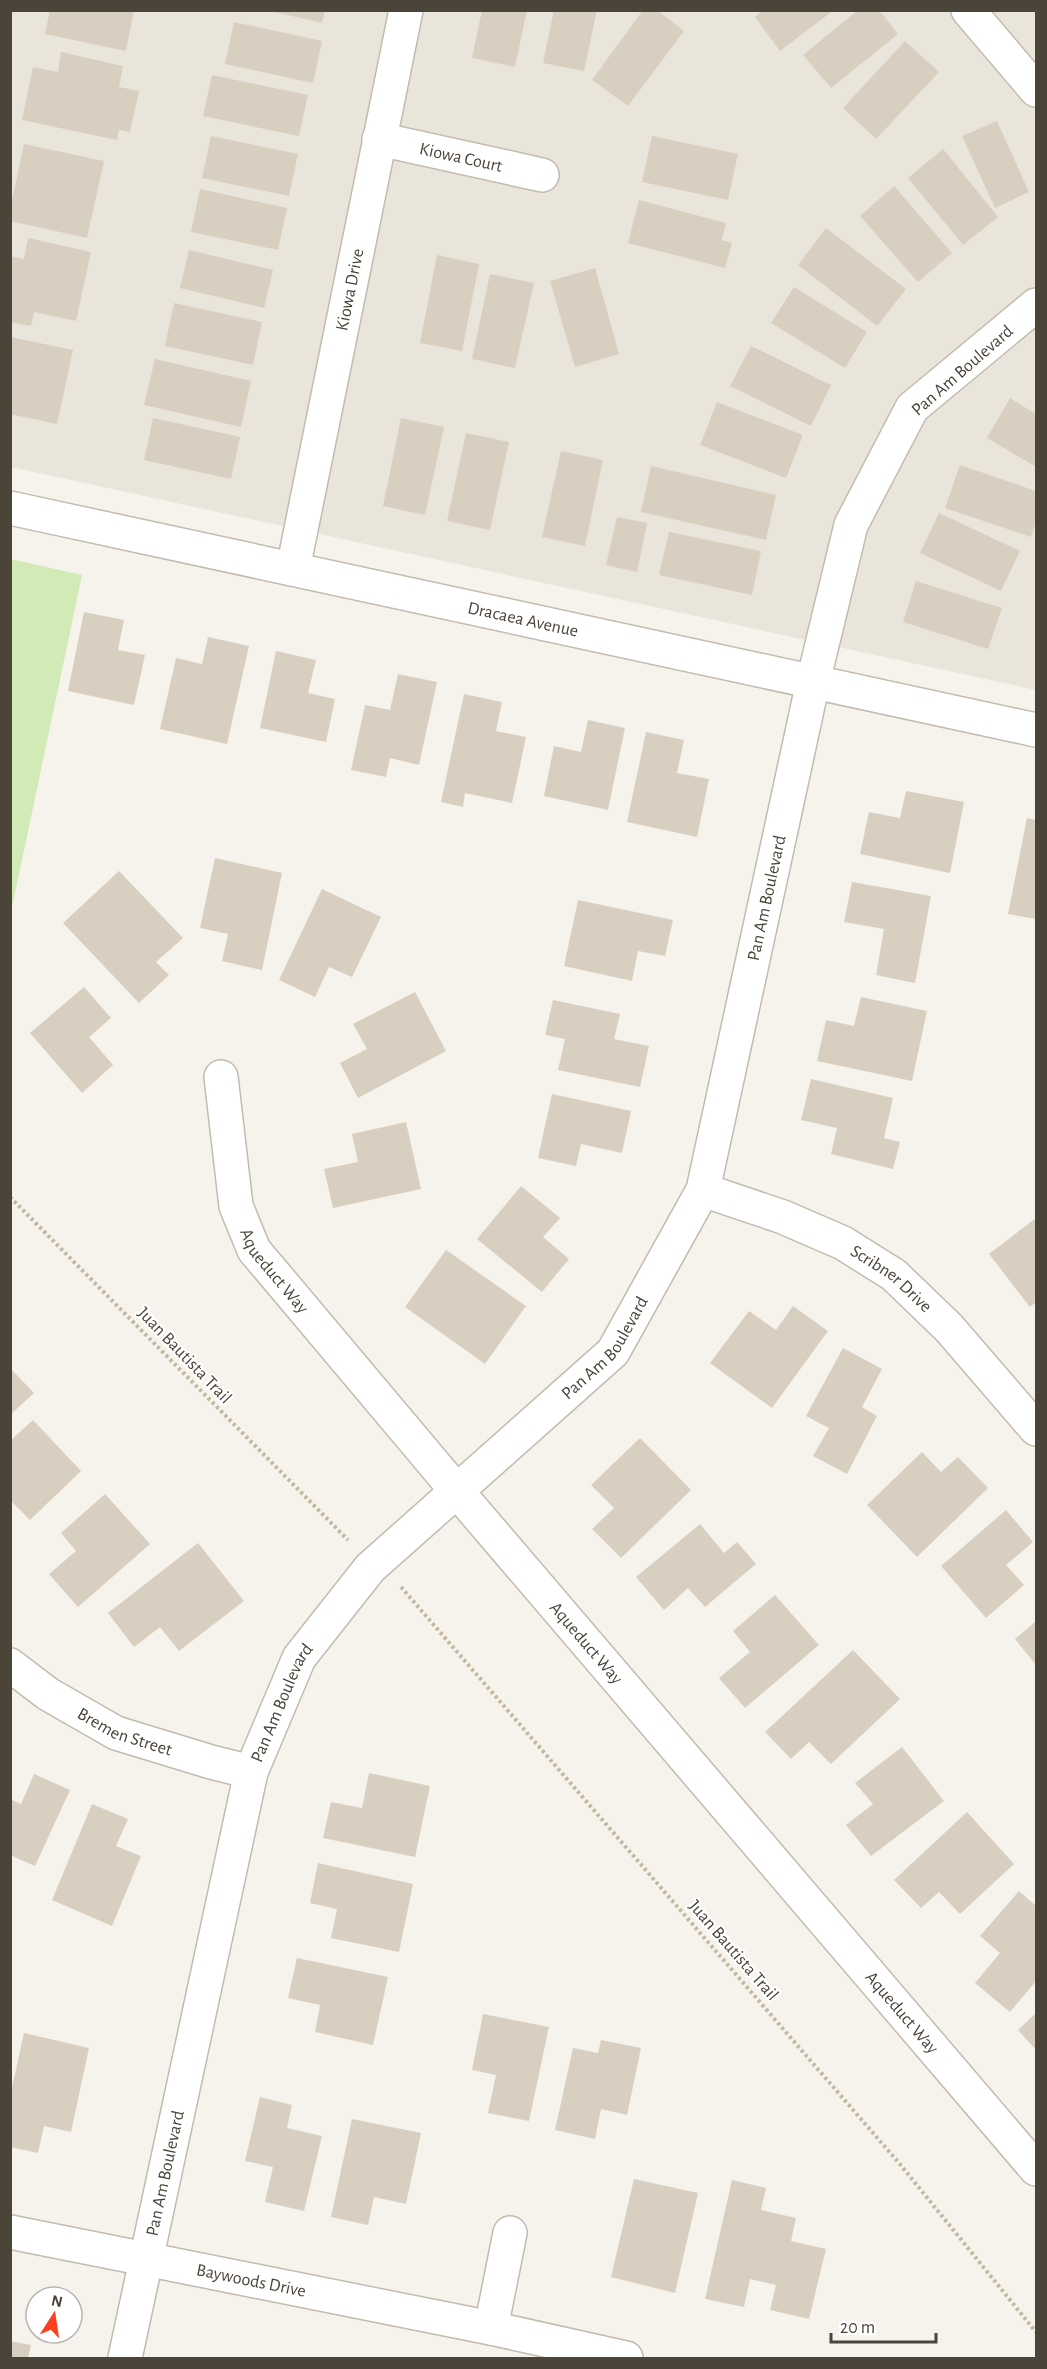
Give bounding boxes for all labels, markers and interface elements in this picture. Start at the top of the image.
street label: Kiowa Court [418,140,504,176]
street label: Kiowa Drive [333,247,368,333]
street label: Pan Am Boulevard [909,322,1017,419]
street label: Dracaea Avenue [466,599,580,641]
street label: Pan Am Boulevard [745,834,790,963]
street label: Aqueduct Way [236,1226,312,1318]
street label: Scribner Drive [847,1242,935,1316]
street label: Pan Am Boulevard [559,1294,652,1403]
street label: Juan Bautista Trail [134,1304,235,1407]
street label: Aqueduct Way [546,1599,626,1688]
street label: Pan Am Boulevard [248,1641,317,1765]
street label: Bremen Street [74,1705,174,1760]
street label: Juan Bautista Trail [685,1897,781,2004]
street label: Aqueduct Way [861,1968,941,2058]
street label: Pan Am Boulevard [143,2109,188,2238]
street label: Baywoods Drive [195,2261,307,2301]
north arrow [24,2285,84,2345]
text: N [50,2292,64,2310]
scale bar [831,2306,936,2344]
text: 20 m [840,2319,875,2337]

